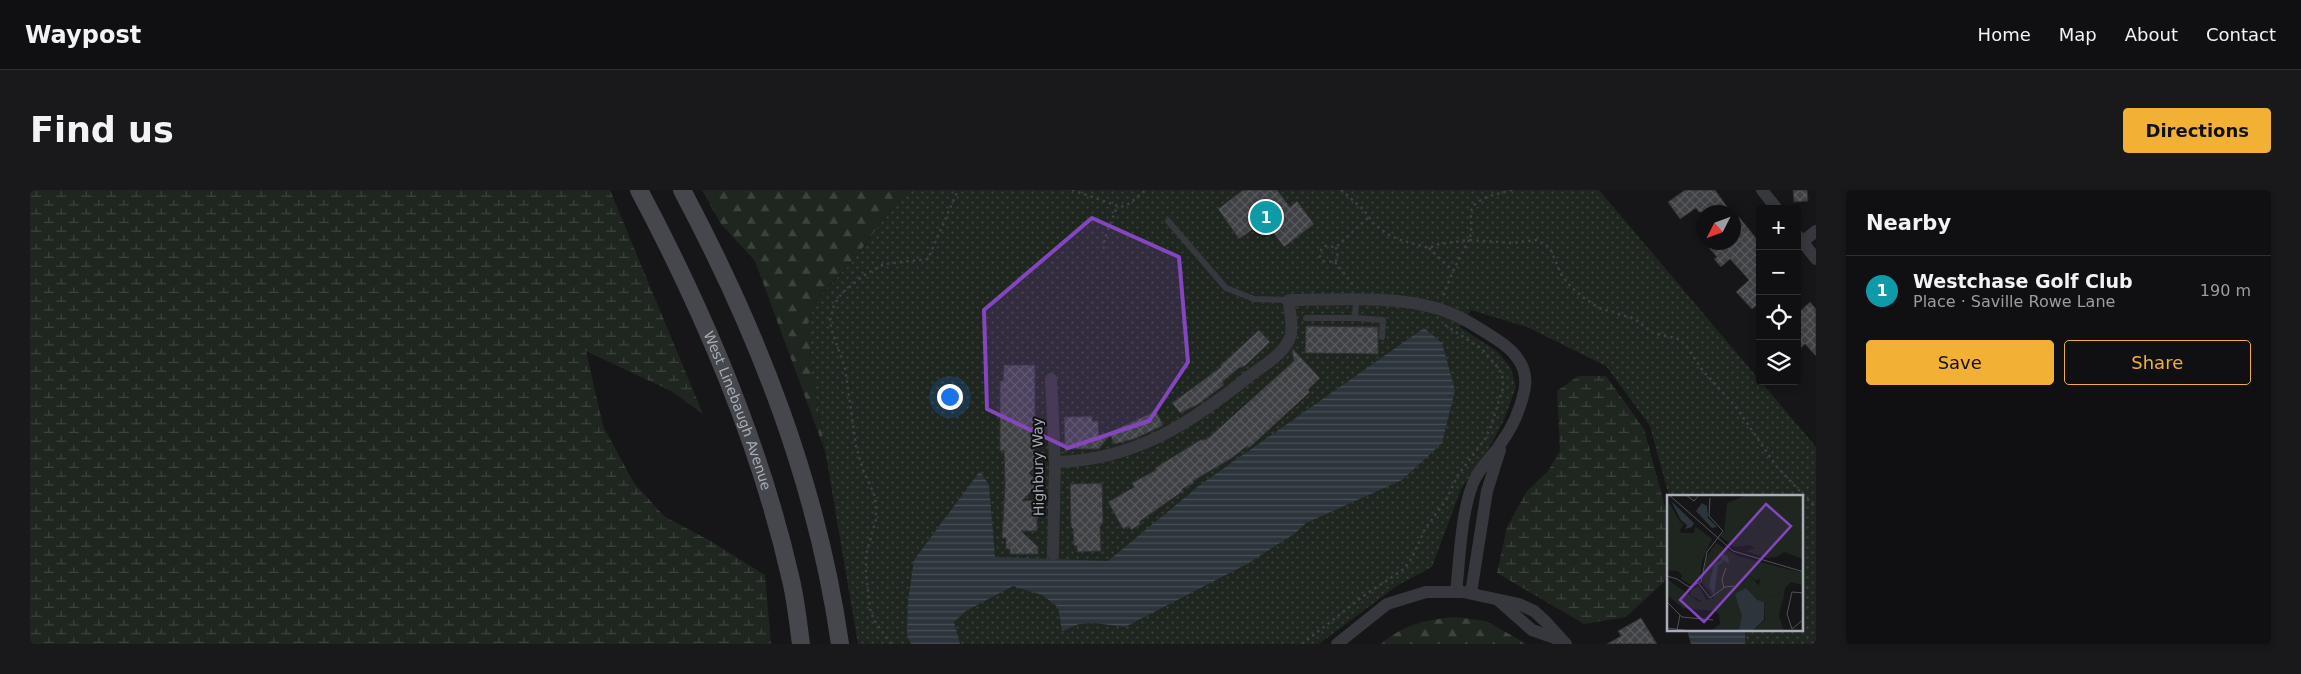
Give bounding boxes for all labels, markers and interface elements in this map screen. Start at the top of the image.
text: Waypost [25,21,141,49]
text: Home [1978,24,2031,45]
text: Map [2059,24,2097,45]
text: About [2125,24,2178,45]
text: Contact [2206,24,2276,45]
button: Directions [2123,108,2271,153]
text: Find us [30,110,174,150]
pin: 1 [1250,198,1282,236]
north arrow [1696,205,1741,250]
map controls [1756,205,1801,385]
button: + [1756,205,1801,250]
text: Nearby [1866,211,1951,235]
button: − [1756,250,1801,295]
text: Westchase Golf Club [1913,270,2133,292]
text: 1 [1876,281,1888,300]
text: 190 m [2200,281,2251,300]
text: Place · Saville Rowe Lane [1913,292,2115,311]
button: locate [1756,295,1801,340]
street label: West Linebaugh Avenue [701,329,775,492]
button: layers [1756,340,1801,385]
button: Save [1866,340,2054,385]
button: Share [2064,340,2251,385]
your location [937,384,963,410]
street label: Highbury Way [1029,418,1047,516]
inset map [1667,495,1804,632]

